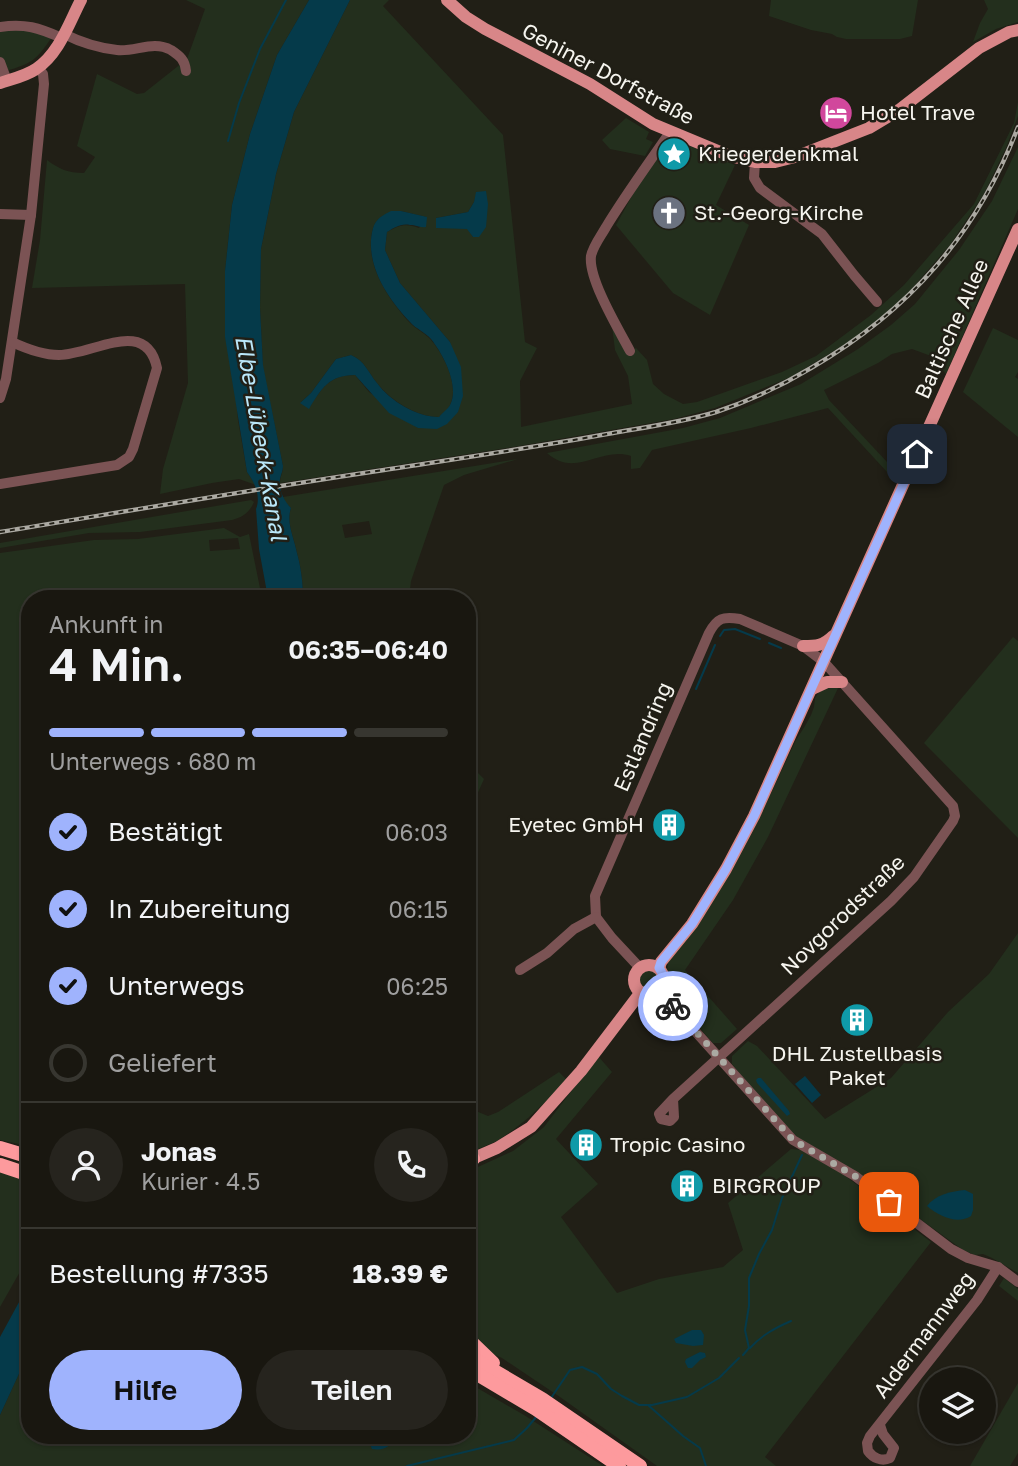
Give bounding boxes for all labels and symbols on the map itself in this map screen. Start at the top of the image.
street label: Geniner Dorfstraße [518,17,699,130]
hotel icon: Hotel Trave [817,94,855,132]
place label: Hotel Trave [860,99,975,125]
place icon: Kriegerdenkmal [655,135,693,173]
place label: Kriegerdenkmal [698,140,859,166]
church icon: St.-Georg-Kirche [650,194,688,232]
place label: St.-Georg-Kirche [694,199,863,225]
street label: Baltische Allee [909,255,994,403]
water label: Elbe-Lübeck-Kanal [230,333,294,544]
pin [887,424,947,484]
street label: Estlandring [607,678,677,795]
building icon: Eyetec GmbH [650,806,688,844]
place label: Eyetec GmbH [508,811,644,837]
street label: Novgorodstraße [775,849,910,980]
courier [638,971,708,1041]
building icon: DHL Zustellbasis Paket [838,1001,876,1039]
place label: DHL Zustellbasis Paket [772,1040,942,1090]
building icon: Tropic Casino [567,1126,605,1164]
place label: Tropic Casino [610,1131,745,1157]
building icon: BIRGROUP [668,1167,706,1205]
place label: BIRGROUP [712,1172,821,1198]
pin [859,1172,919,1232]
street label: Aldermannweg [867,1266,979,1403]

